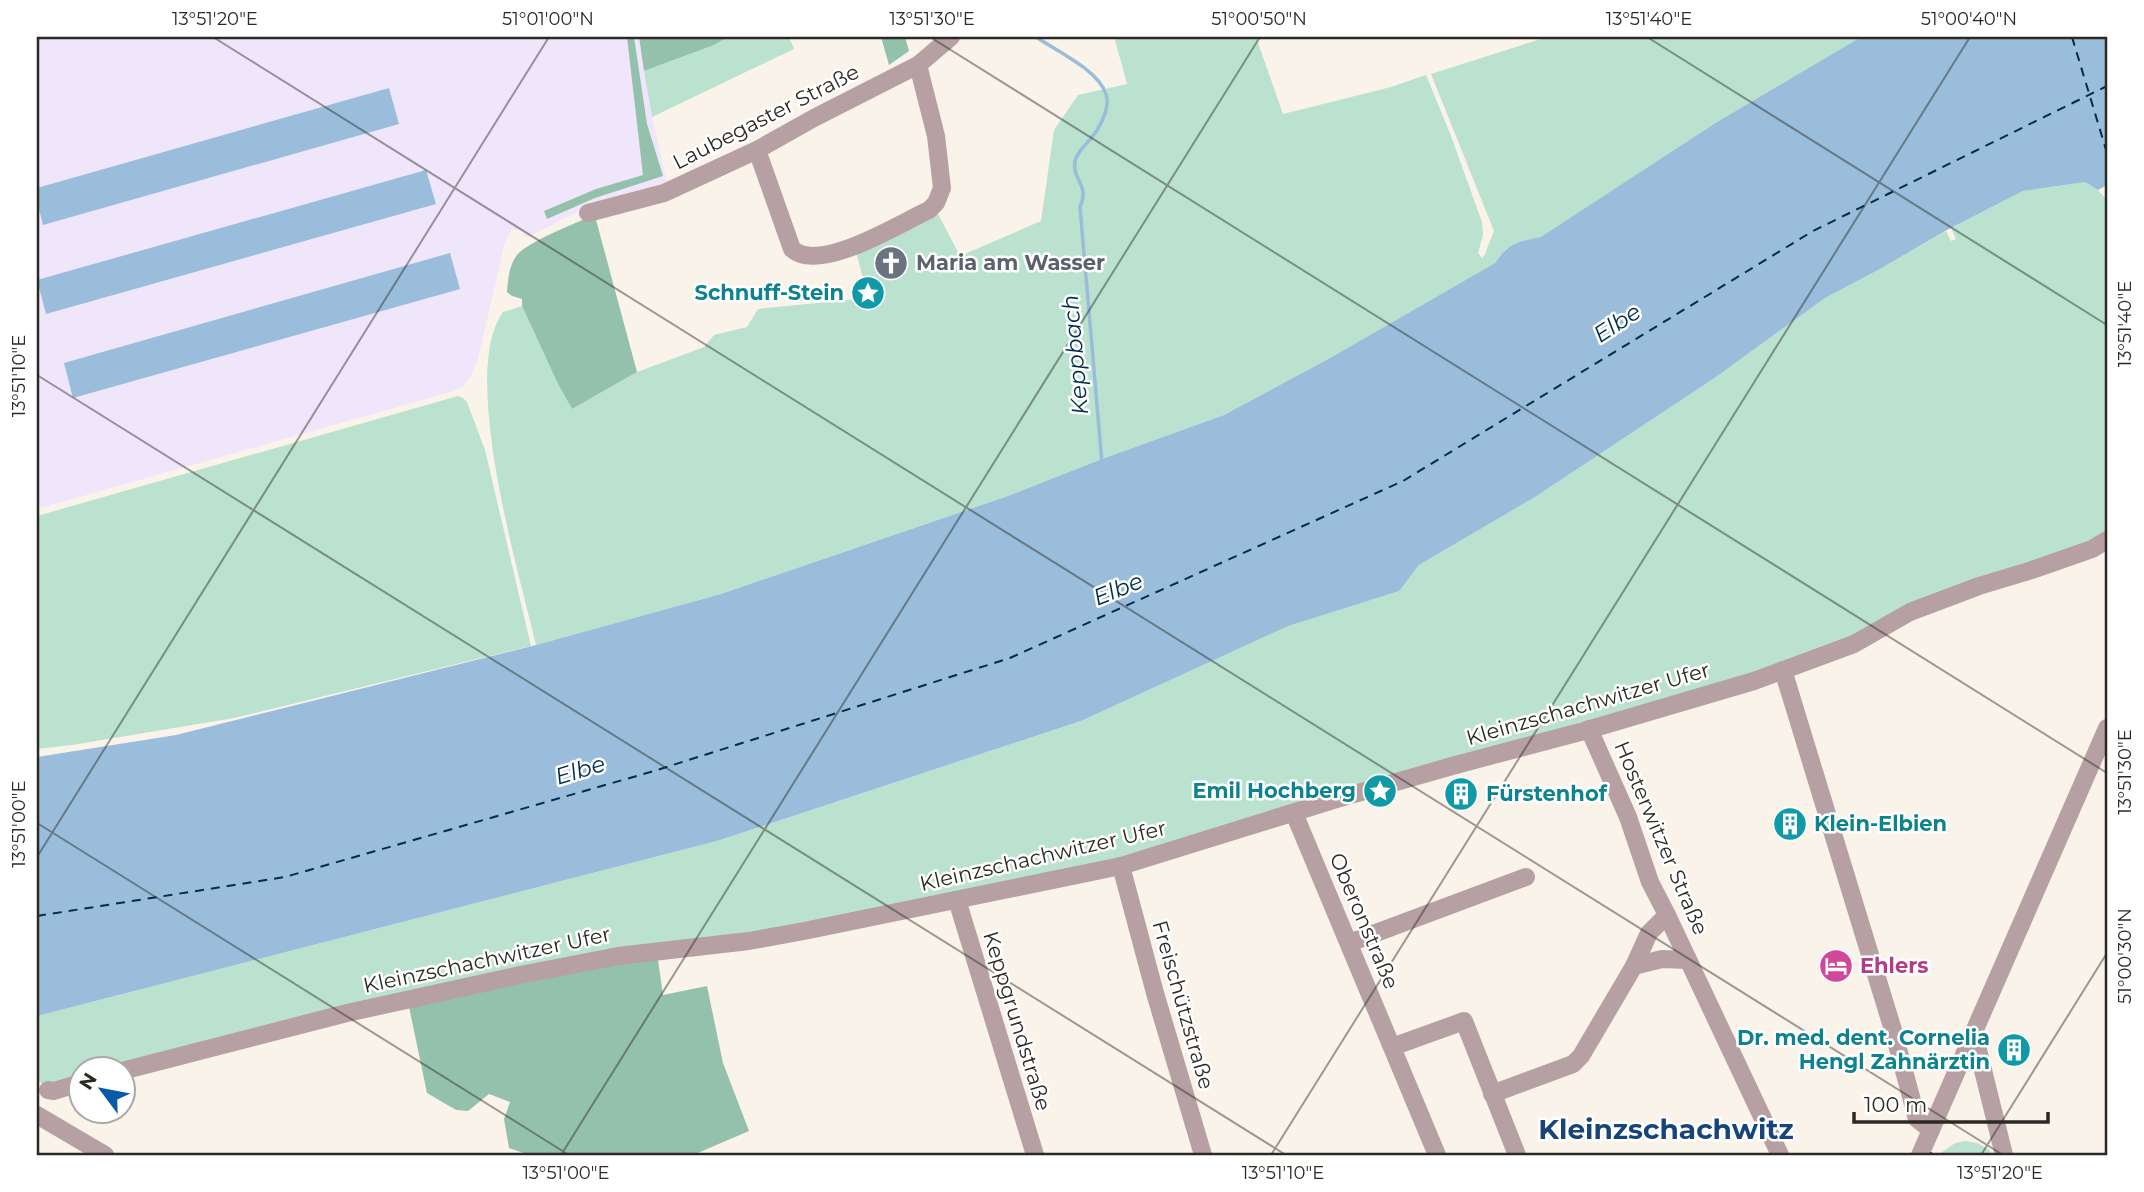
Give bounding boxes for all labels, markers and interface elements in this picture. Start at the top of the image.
text: 13°51'20"E [172,8,258,30]
text: 51°01'00"N [502,8,594,30]
text: 13°51'30"E [889,8,975,30]
text: 51°00'50"N [1211,8,1307,30]
text: 13°51'40"E [1606,8,1692,30]
text: 51°00'40"N [1921,8,2017,30]
street label: Laubegaster Straße [668,59,863,174]
church icon: Maria am Wasser [872,244,910,282]
place label: Maria am Wasser [916,250,1105,275]
place icon: Schnuff-Stein [849,274,887,312]
place label: Schnuff-Stein [695,280,844,305]
text: 13°51'40"E [2114,281,2136,367]
water label: Keppbach [1056,294,1094,416]
water label: Elbe [1588,297,1646,349]
text: 13°51'10"E [8,335,30,417]
water label: Elbe [1089,566,1147,612]
street label: Kleinzschachwitzer Ufer [1463,657,1713,750]
text: 13°51'30"E [2114,729,2136,815]
street label: Hosterwitzer Straße [1609,737,1714,938]
water label: Elbe [551,749,609,791]
place icon: Emil Hochberg [1361,772,1399,810]
building icon: Fürstenhof [1442,775,1480,813]
place label: Emil Hochberg [1192,778,1356,803]
text: 13°51'00"E [8,780,30,868]
place label: Fürstenhof [1486,781,1608,806]
building icon: Klein-Elbien [1771,805,1809,843]
place label: Klein-Elbien [1814,811,1947,836]
street label: Kleinzschachwitzer Ufer [917,815,1169,896]
street label: Oberonstraße [1325,849,1404,993]
text: 51°00'30"N [2114,908,2136,1004]
street label: Freischützstraße [1147,918,1220,1092]
street label: Kleinzschachwitzer Ufer [361,921,613,998]
street label: Keppgrundstraße [978,928,1057,1114]
hotel icon: Ehlers [1817,947,1855,985]
place label: Ehlers [1860,953,1928,978]
place label: Dr. med. dent. Cornelia Hengl Zahnärztin [1737,1025,1990,1074]
building icon: Dr. med. dent. Cornelia Hengl Zahnärztin [1995,1031,2033,1069]
north arrow [66,1056,136,1126]
text: N [74,1069,102,1094]
scale bar [1854,1080,2048,1124]
text: 100 m [1864,1092,1927,1117]
district label: Kleinzschachwitz [1538,1112,1794,1146]
text: 13°51'00"E [522,1162,610,1184]
text: 13°51'10"E [1242,1162,1324,1184]
text: 13°51'20"E [1957,1162,2043,1184]

